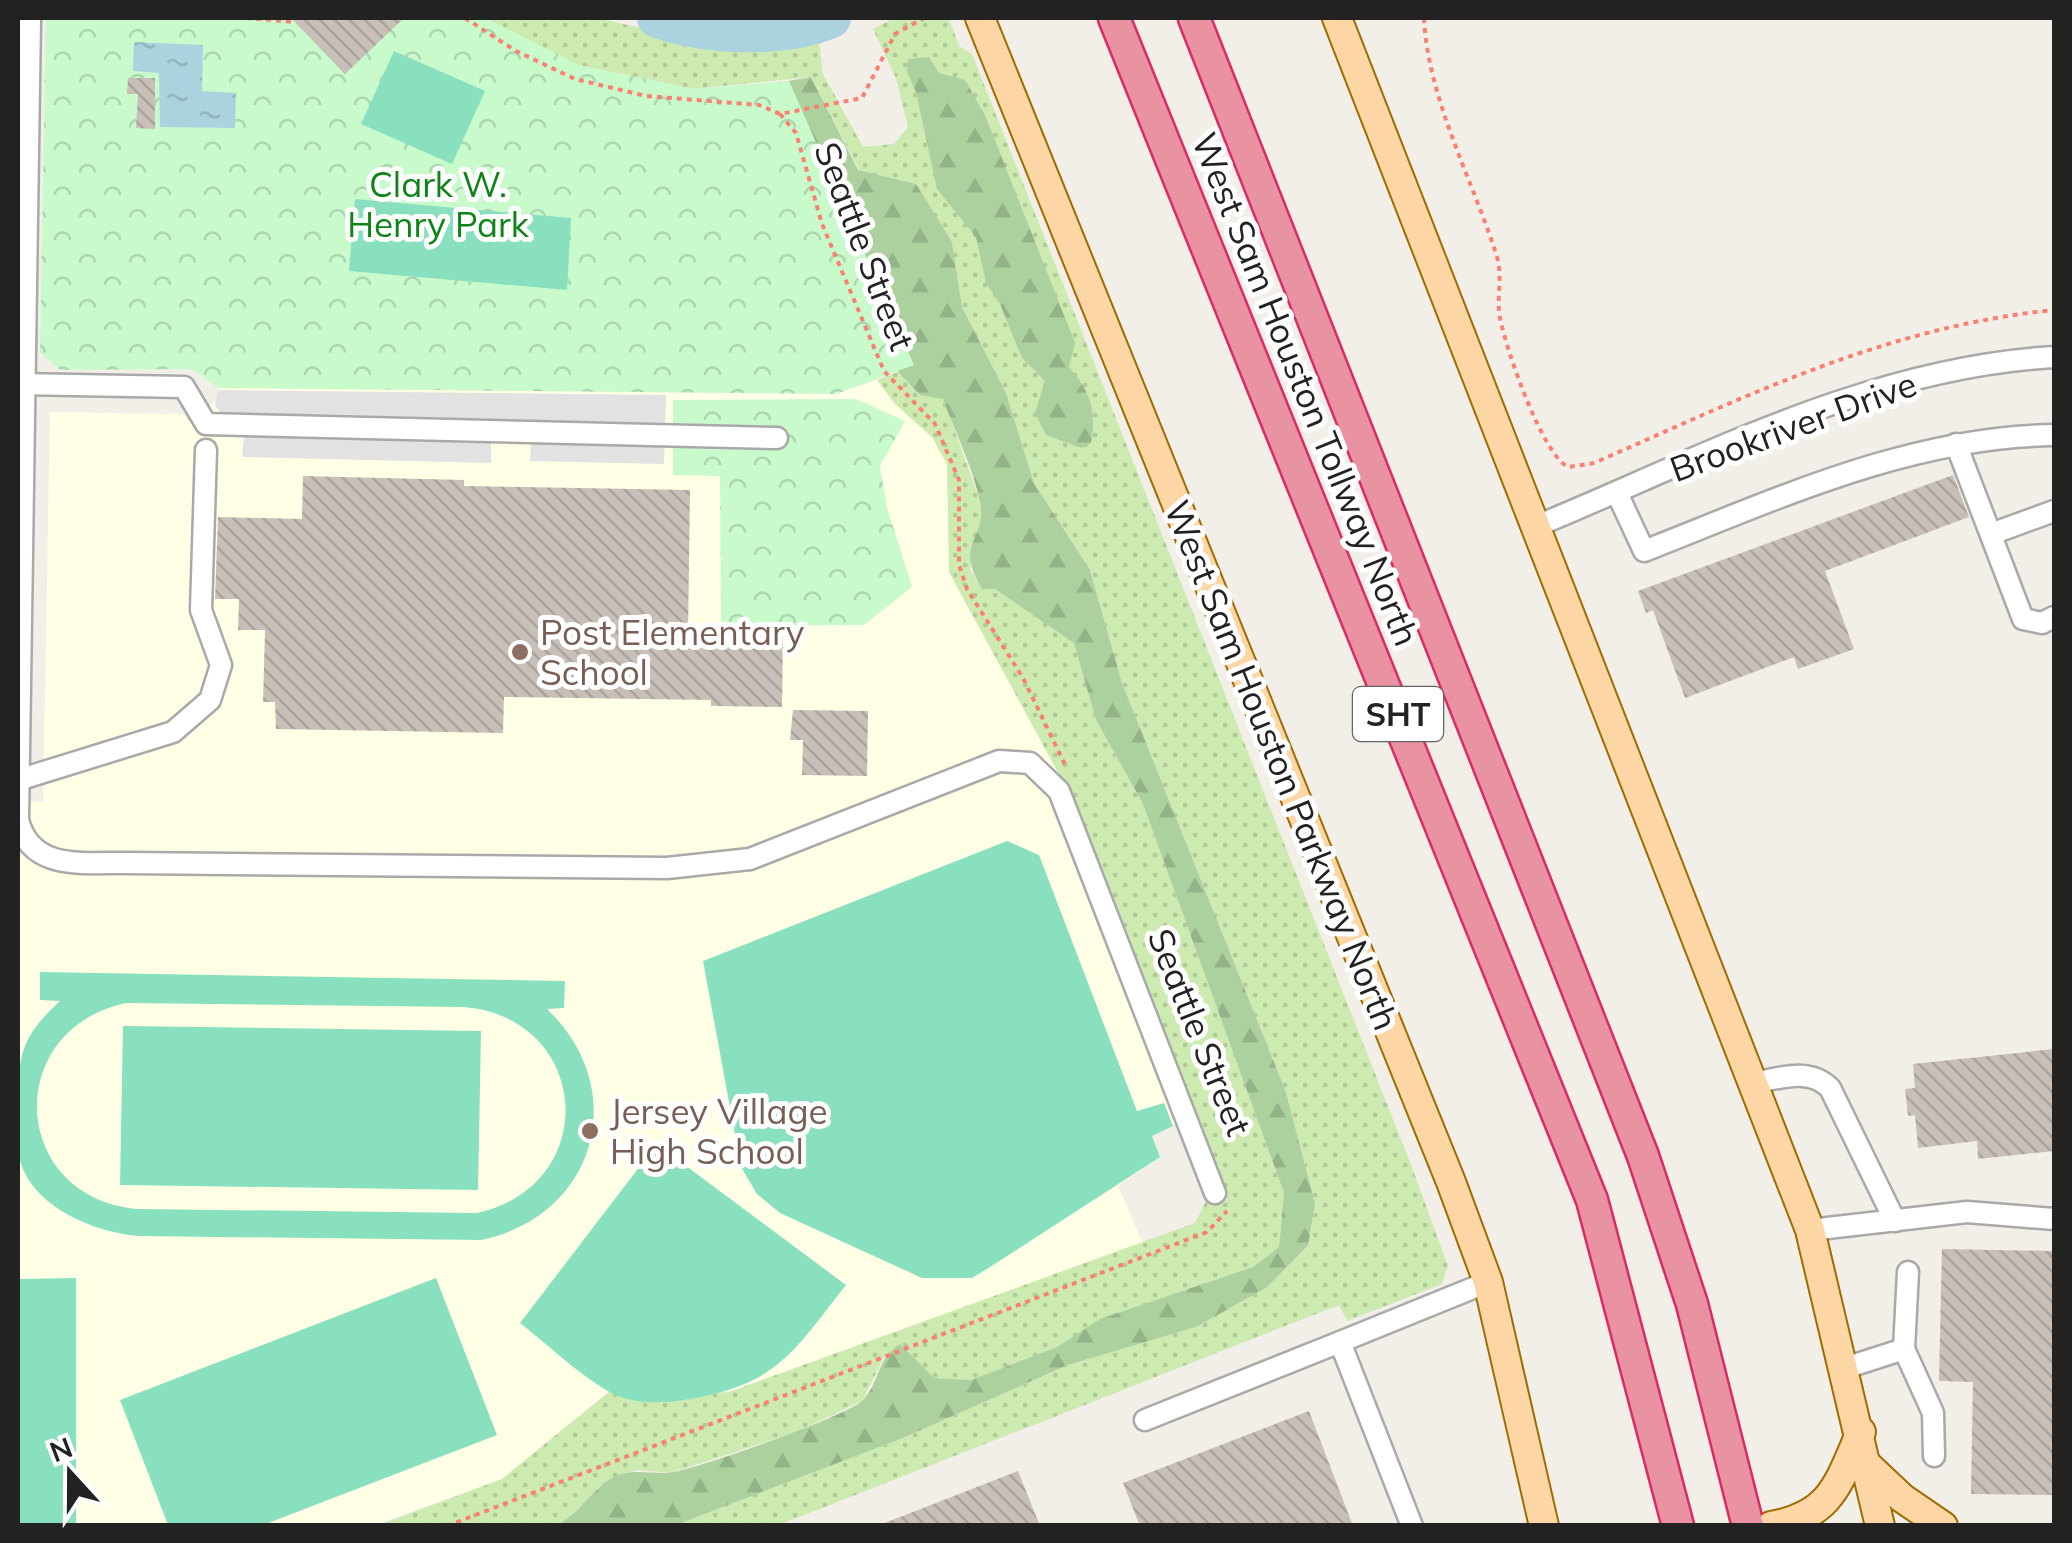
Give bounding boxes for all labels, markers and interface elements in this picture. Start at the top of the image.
street label: West Sam Houston Tollway North [1183,126,1429,652]
street label: Seattle Street [805,136,925,356]
park label: Clark W. Henry Park [347,162,530,246]
street label: Brookriver Drive [1664,361,1922,491]
street label: West Sam Houston Parkway North [1155,494,1409,1036]
place label: Post Elementary School [540,610,805,694]
marker: Post Elementary School [509,641,531,663]
road number: SHT [1353,687,1443,741]
street label: Seattle Street [1139,922,1261,1142]
place label: Jersey Village High School [610,1089,828,1173]
marker: Jersey Village High School [579,1120,601,1142]
north arrow [20,1423,120,1523]
text: N [45,1429,77,1469]

